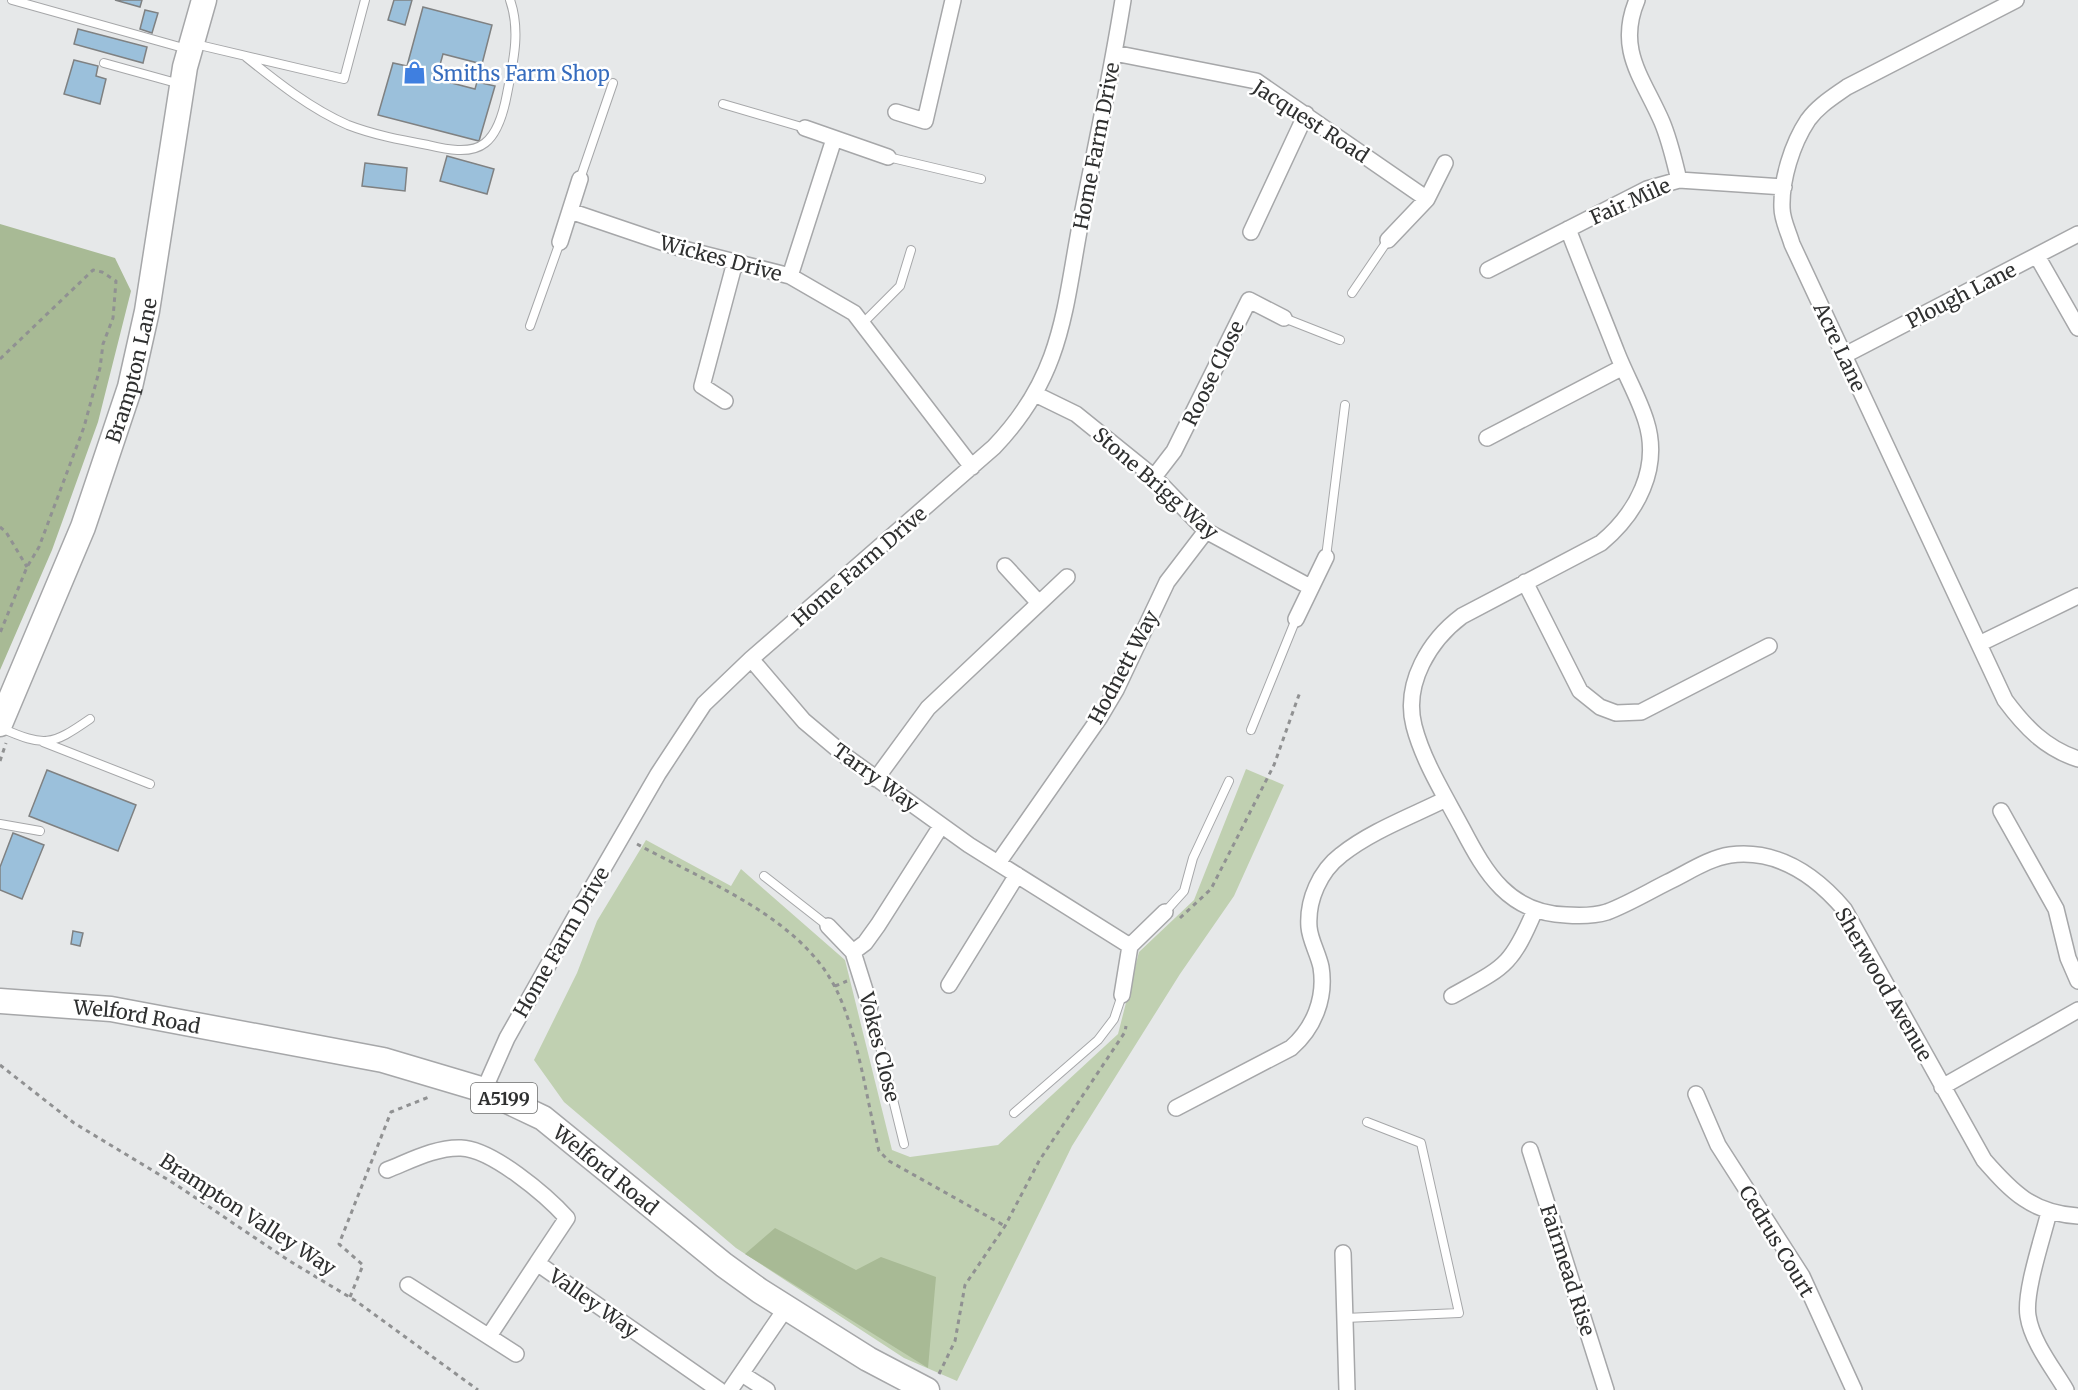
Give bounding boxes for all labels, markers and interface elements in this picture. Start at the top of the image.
shop icon: Smiths Farm Shop [401,60,427,86]
street label: Home Farm Drive [1068,60,1124,232]
place label: Smiths Farm Shop [432,61,610,86]
street label: Jacquest Road [1247,74,1374,168]
street label: Fair Mile [1586,172,1674,230]
street label: Wickes Drive [656,229,785,286]
street label: Plough Lane [1902,257,2020,333]
street label: Brampton Lane [100,296,161,446]
street label: Acre Lane [1808,298,1871,395]
street label: Roose Close [1177,316,1249,430]
street label: Stone Brigg Way [1088,422,1224,544]
street label: Home Farm Drive [787,501,931,631]
street label: Hodnett Way [1083,605,1164,728]
street label: Tarry Way [828,737,924,817]
street label: Home Farm Drive [508,862,614,1022]
street label: Sherwood Avenue [1830,903,1938,1065]
street label: Vokes Close [854,989,906,1104]
street label: Welford Road [72,994,203,1038]
road number: A5199 [471,1083,537,1113]
street label: Welford Road [548,1118,664,1219]
street label: Brampton Valley Way [155,1148,341,1281]
street label: Cedrus Court [1734,1181,1820,1301]
street label: Fairmead Rise [1535,1201,1601,1339]
street label: Valley Way [544,1263,644,1343]

